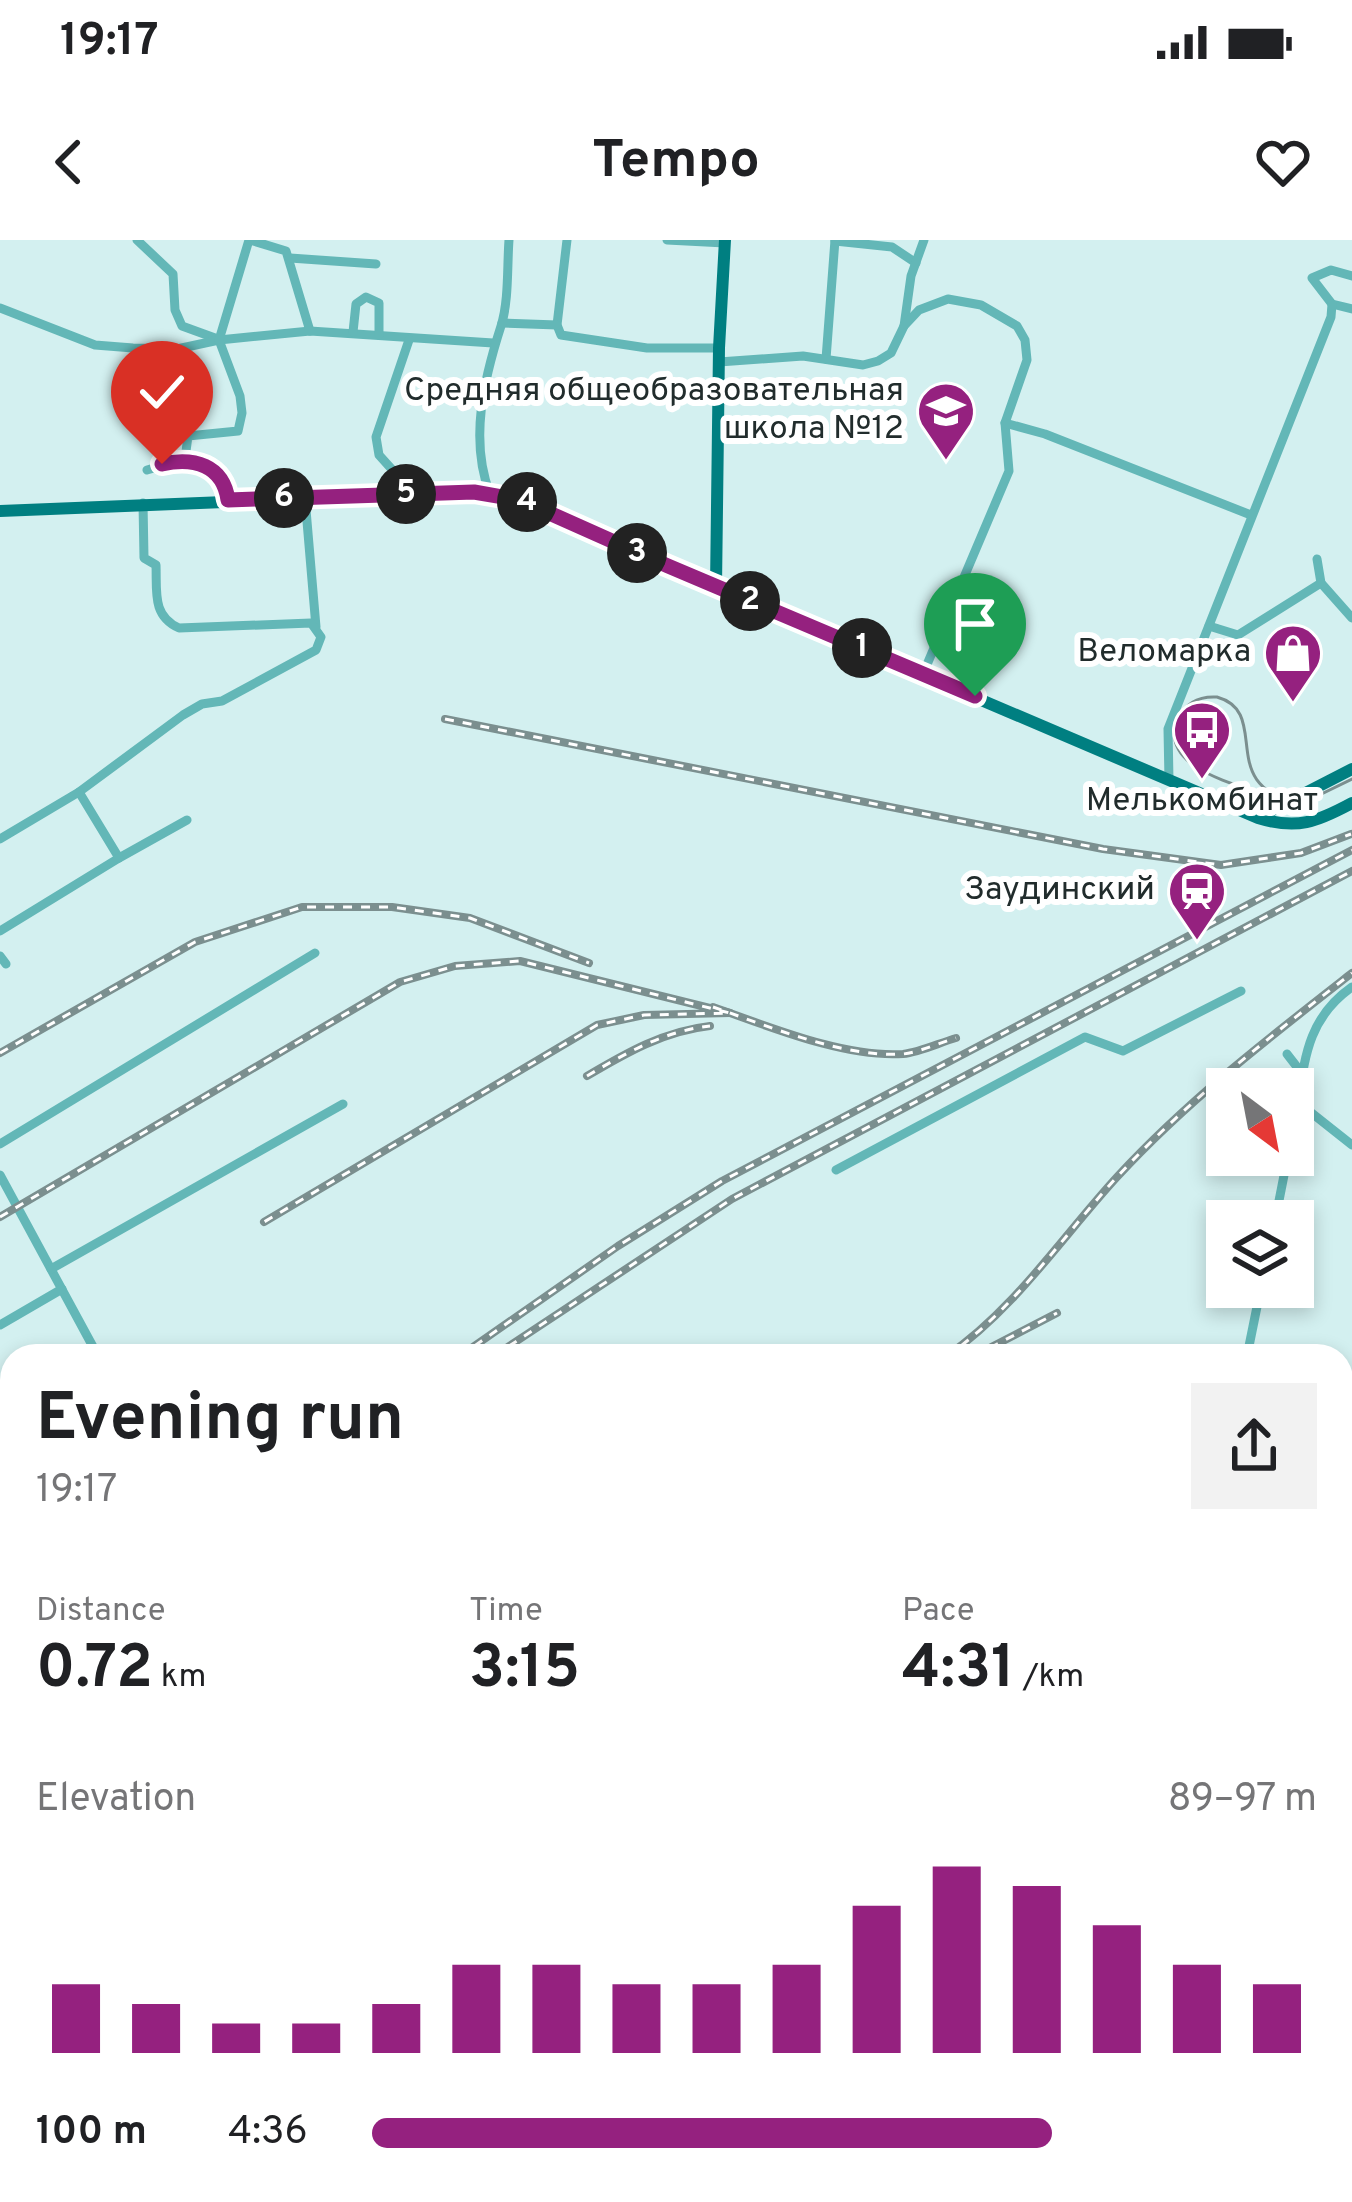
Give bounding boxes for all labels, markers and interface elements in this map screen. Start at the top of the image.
text: 19:17 [60,14,159,71]
text: Tempo [592,128,760,197]
icon: back [36,129,102,195]
icon: heart [1250,129,1316,195]
pin [111,341,213,464]
icon: check [129,359,195,425]
place label: Средняя общеобразовательная школа №12 [404,371,904,451]
school or university icon: Средняя общеобразовательная школа №12 [915,380,977,462]
pin: 5 [376,464,436,524]
pin: 6 [254,468,314,528]
pin: 4 [497,472,557,532]
text: 5 [396,473,416,515]
text: 6 [274,477,294,519]
text: 4 [516,481,538,523]
pin: 3 [607,523,667,583]
text: 3 [627,532,647,574]
pin: 2 [720,571,780,631]
pin [924,573,1026,696]
text: 2 [740,580,760,622]
icon: arrive [942,591,1008,657]
pin: 1 [832,618,892,678]
shop icon: Веломарка [1262,622,1324,704]
text: 1 [855,627,869,669]
place label: Веломарка [1077,632,1251,674]
bus stop icon: Мелькомбинат [1171,699,1233,781]
place label: Мелькомбинат [1086,781,1318,823]
station icon: Заудинский [1166,860,1228,942]
place label: Заудинский [964,870,1155,912]
north arrow [1206,1068,1314,1176]
map controls [1206,1068,1314,1308]
button: layers [1206,1200,1314,1308]
text: Evening run [36,1380,404,1463]
button: share [1191,1383,1317,1509]
text: 19:17 [36,1467,117,1516]
text: Distance [36,1591,166,1633]
text: Time [469,1591,543,1633]
text: Pace [902,1591,975,1633]
text: 0.72 [36,1633,153,1709]
text: 3:15 [469,1633,580,1709]
text: 4:31 [902,1633,1015,1709]
text: km [153,1657,206,1699]
text: /km [1015,1657,1084,1699]
text: Elevation [36,1776,196,1825]
text: 89–97 m [1168,1776,1317,1825]
text: 100 m [36,2109,147,2158]
text: 4:36 [228,2109,308,2158]

